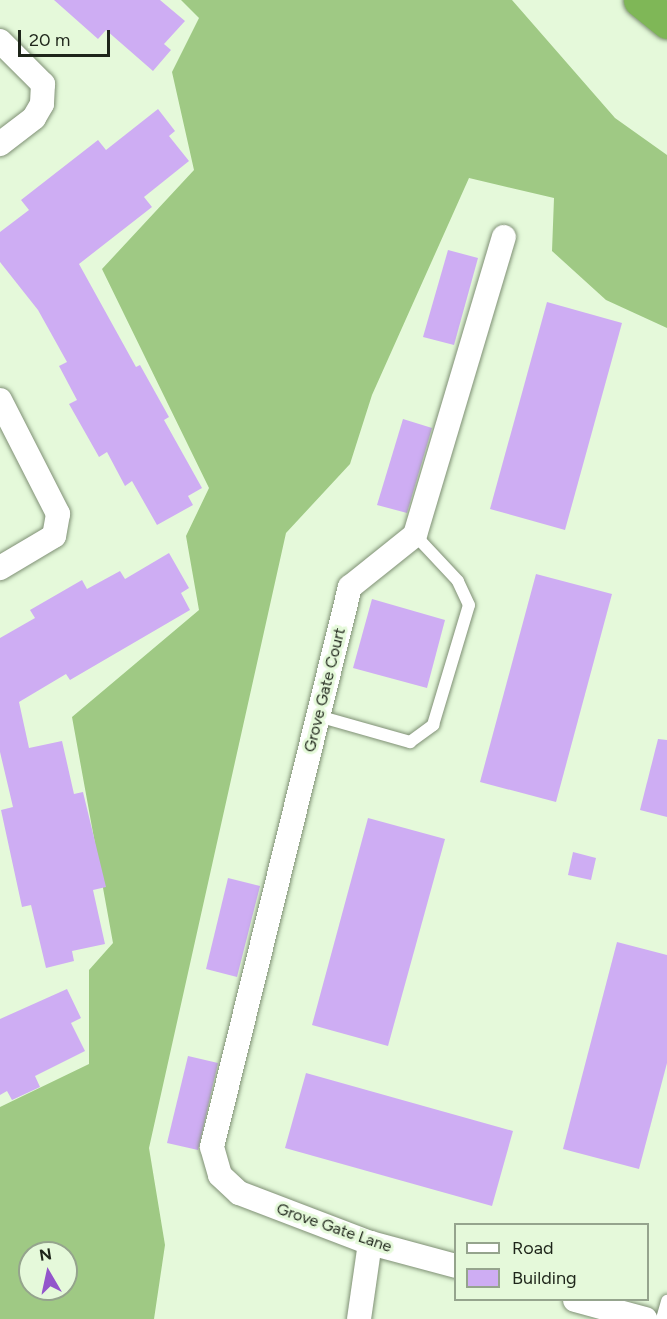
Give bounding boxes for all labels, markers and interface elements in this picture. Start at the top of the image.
scale bar [21,18,112,56]
text: 20 m [29,29,70,51]
street label: Grove Gate Court [300,626,350,754]
street label: Grove Gate Lane [274,1199,394,1257]
legend [454,1223,649,1301]
text: Road [512,1237,553,1259]
north arrow [18,1241,78,1301]
text: N [38,1244,53,1265]
text: Building [512,1267,577,1289]

